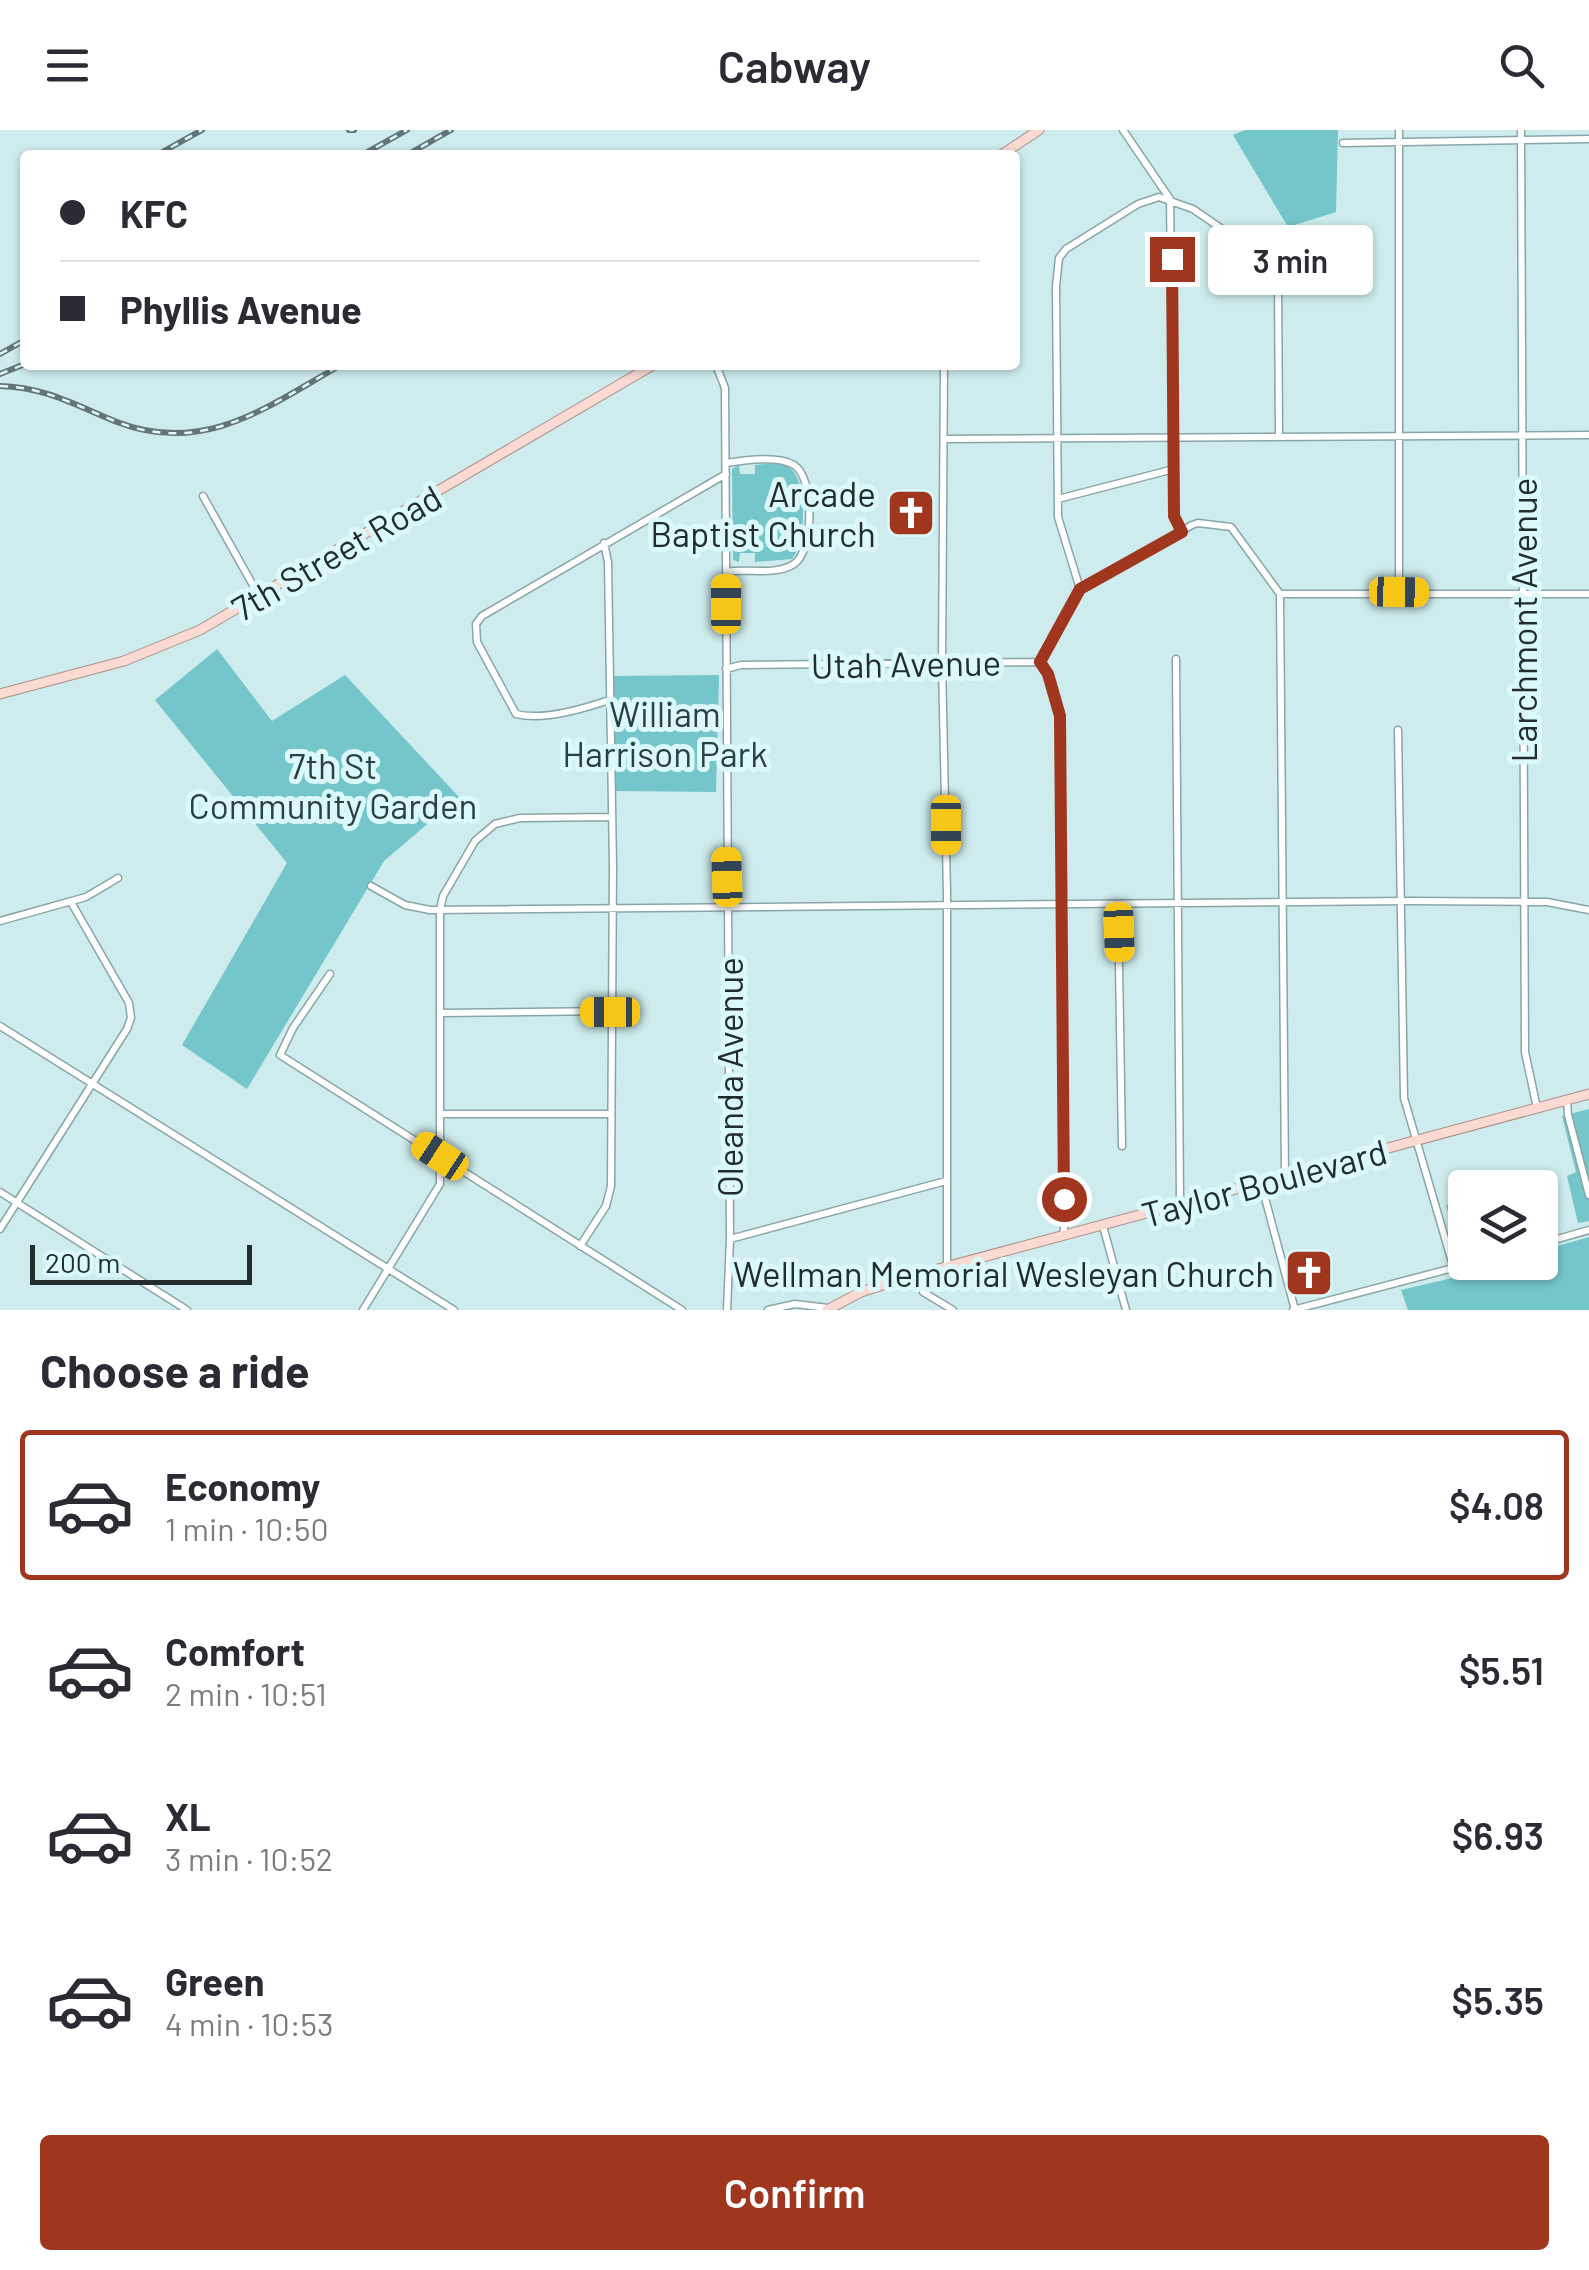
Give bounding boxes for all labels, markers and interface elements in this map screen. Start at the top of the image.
icon: menu [40,38,95,93]
text: Cabway [718,38,871,92]
icon: search [1494,38,1549,93]
text: KFC [120,190,188,236]
callout: 3 min [1207,224,1372,294]
route end [1150,237,1195,282]
text: 3 min [1253,241,1328,279]
text: Phyllis Avenue [120,286,362,332]
place label: Arcade Baptist Church [650,472,876,554]
street label: 7th Street Road [224,475,448,629]
street label: Larchmont Avenue [1502,477,1544,763]
church icon: Arcade Baptist Church [885,487,937,539]
car [711,574,741,634]
car [1369,576,1429,608]
street label: Utah Avenue [810,640,1002,686]
park label: William Harrison Park [562,692,768,774]
park label: 7th St Community Garden [189,744,477,826]
car [931,795,961,855]
car [711,846,743,908]
car [1103,901,1135,963]
street label: Oleanda Avenue [708,957,750,1197]
car [580,997,640,1027]
car [407,1127,473,1185]
street label: Taylor Boulevard [1137,1129,1391,1235]
map controls [1448,1170,1558,1280]
button: layers [1448,1170,1558,1280]
route start [1042,1177,1087,1222]
scale bar [30,1240,252,1284]
text: 200 m [45,1245,120,1279]
church icon: Wellman Memorial Wesleyan Church [1283,1247,1335,1299]
place label: Wellman Memorial Wesleyan Church [733,1252,1274,1294]
text: Choose a ride [40,1343,310,1397]
icon: car [45,1460,135,1550]
text: Economy [165,1463,320,1509]
text: $4.08 [1449,1482,1544,1528]
text: 1 min · 10:50 [165,1509,329,1547]
icon: car [45,1625,135,1715]
text: Comfort [165,1628,305,1674]
text: $5.51 [1459,1647,1544,1693]
text: 2 min · 10:51 [165,1674,327,1712]
icon: car [45,1790,135,1880]
text: XL [165,1793,211,1839]
text: $6.93 [1452,1812,1544,1858]
text: 3 min · 10:52 [165,1839,333,1877]
icon: car [45,1955,135,2045]
text: Green [165,1958,265,2004]
text: $5.35 [1452,1977,1544,2023]
text: 4 min · 10:53 [165,2004,333,2042]
button: Confirm [40,2135,1549,2250]

